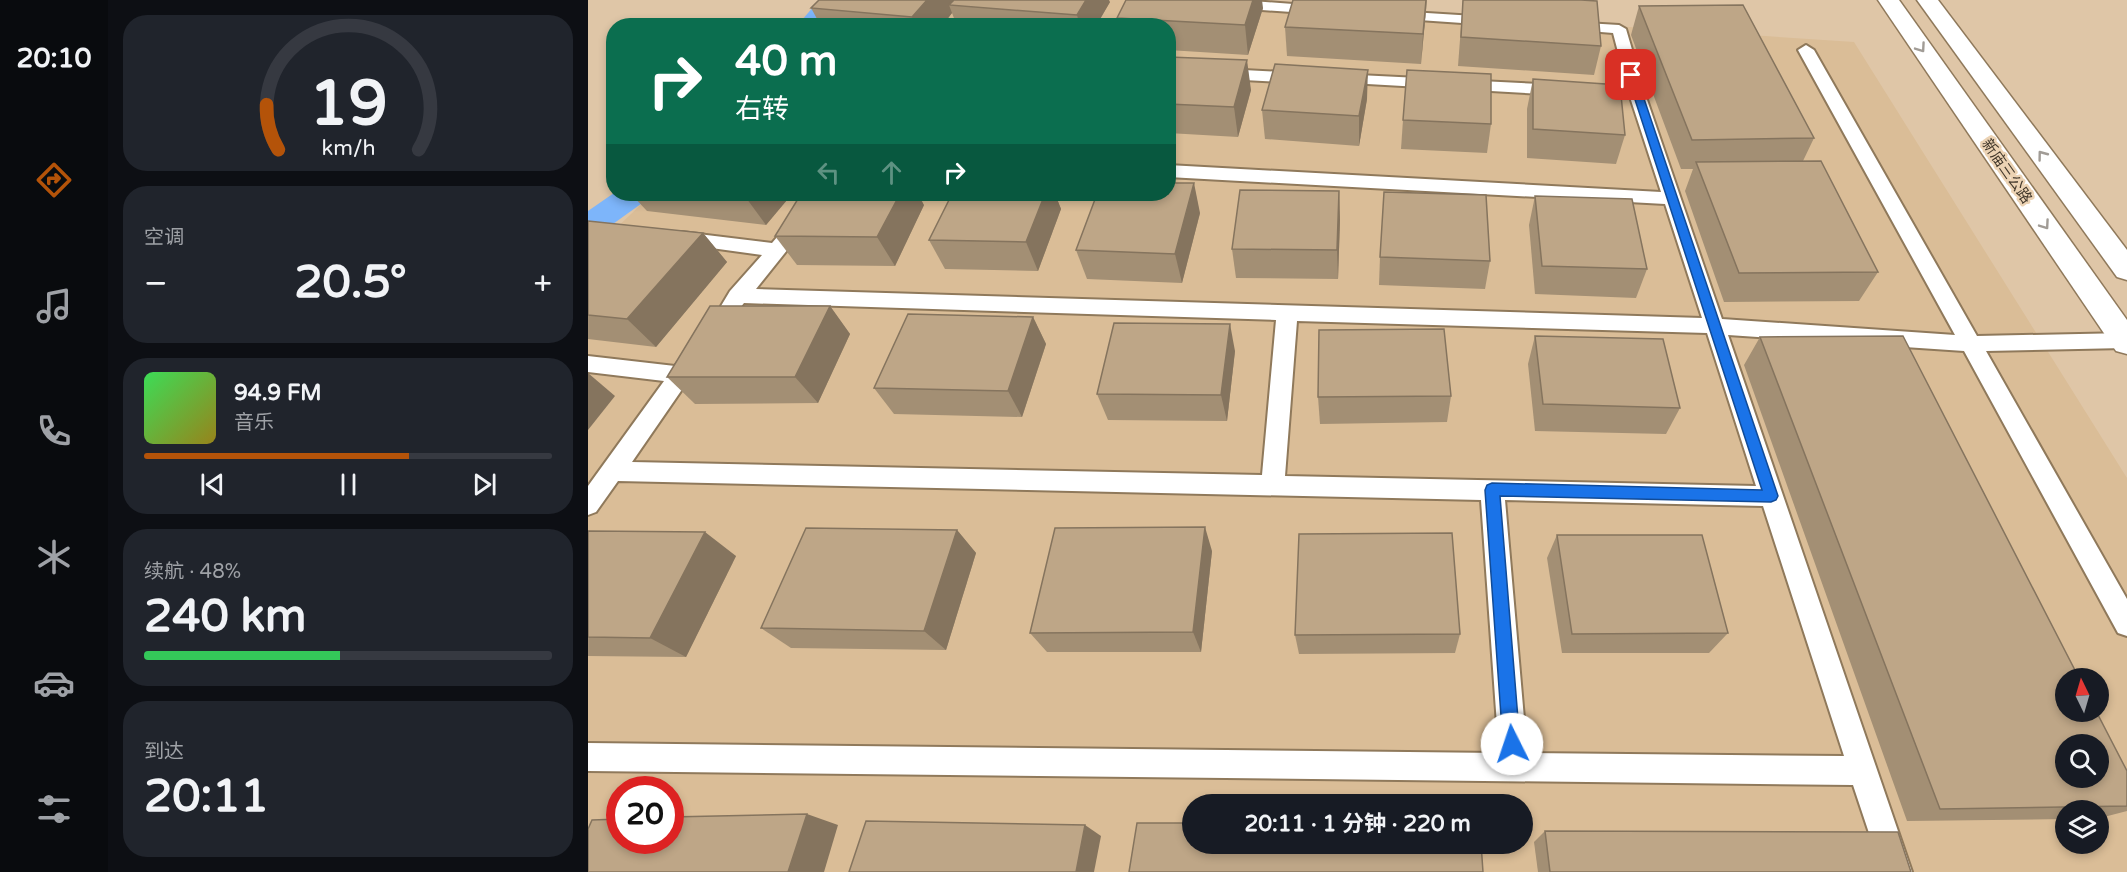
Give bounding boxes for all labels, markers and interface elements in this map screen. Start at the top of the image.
text: 40 m [735,36,837,87]
one-way arrow [1914,41,1925,52]
text: 20:10 [17,42,91,75]
icon: right [636,42,714,120]
pin [1605,49,1656,100]
icon: arrive [1614,58,1647,91]
text: 19 [309,67,387,142]
text: 右转 [735,93,789,126]
street label: 新庙三公路 [1978,135,2036,207]
text: km/h [321,136,375,162]
one-way arrow [2038,151,2049,162]
icon: left [812,156,845,189]
icon: ahead [875,156,908,189]
icon: right [938,156,971,189]
icon: directions [33,159,75,201]
one-way arrow [2038,218,2049,229]
text: 空调 [144,226,184,250]
text: 20.5° [294,256,407,310]
text: − [144,264,168,303]
text: + [533,264,552,303]
icon: music [33,285,75,327]
text: 94.9 FM [234,380,322,406]
icon: phone [33,410,75,452]
text: 音乐 [234,411,274,435]
icon: previous [196,468,229,501]
icon: pause [332,468,365,501]
icon: next [468,468,501,501]
icon: climate [33,536,75,578]
text: 续航 · 48% [144,560,241,584]
text: 240 km [144,590,306,644]
icon: car [33,662,75,704]
north arrow [2055,668,2109,722]
map controls [2055,668,2109,854]
position arrow [1480,712,1544,776]
button: search [2055,734,2109,788]
text: 到达 [144,740,184,764]
text: 20:11 [144,770,269,824]
speed limit sign: 20 [606,776,684,854]
icon: filters [33,788,75,830]
button: layers [2055,800,2109,854]
text: 20:11 · 1 分钟 · 220 m [1244,811,1471,837]

